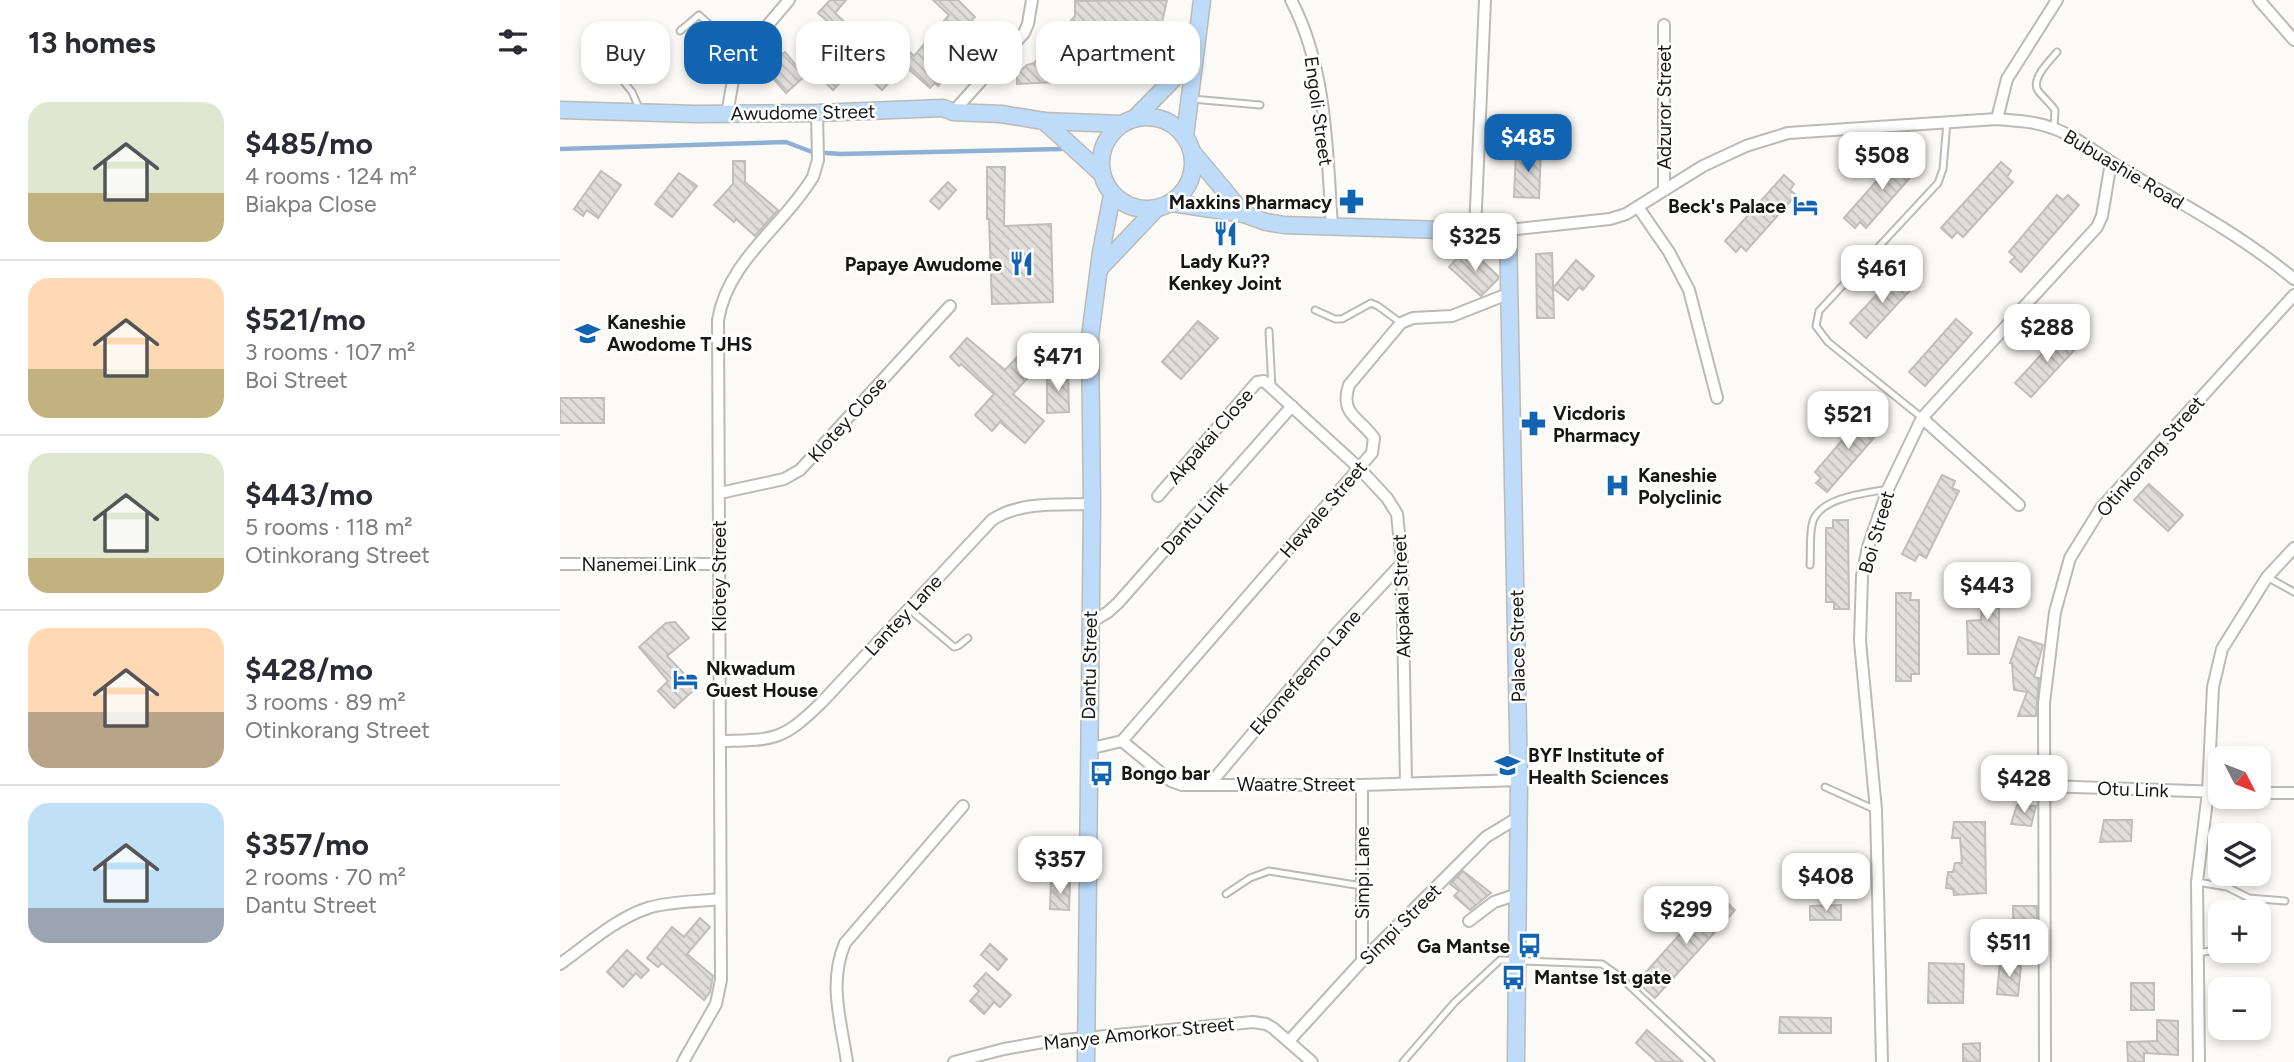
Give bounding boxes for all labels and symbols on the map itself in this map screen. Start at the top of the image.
street label: Adzuror Street [1653,44,1676,170]
street label: Engoli Street [1299,55,1338,167]
street label: Awudome Street [730,100,876,125]
pin: $485 [1487,114,1569,174]
street label: Bubuashie Road [2059,124,2188,214]
pin: $508 [1841,132,1923,192]
pharmacy icon: Maxkins Pharmacy [1338,188,1366,216]
place label: Maxkins Pharmacy [1169,191,1332,214]
hotel icon: Beck's Palace [1792,192,1820,220]
place label: Beck's Palace [1668,195,1786,218]
pin: $325 [1434,214,1516,273]
restaurant icon: Lady Ku?? Kenkey Joint [1211,219,1239,247]
pin: $461 [1841,246,1923,305]
restaurant icon: Papaye Awudome [1008,250,1036,278]
place label: Lady Ku?? Kenkey Joint [1168,250,1282,295]
place label: Papaye Awudome [845,253,1002,276]
pin: $288 [2006,304,2088,364]
place label: Kaneshie Awodome T JHS [607,311,752,356]
school or university icon: Kaneshie Awodome T JHS [573,319,601,347]
pin: $471 [1017,334,1099,393]
street label: Klotey Close [803,372,892,467]
street label: Akpakai Close [1163,384,1258,489]
street label: Otinkorang Street [2092,391,2209,522]
pin: $521 [1807,392,1889,451]
place label: Vicdoris Pharmacy [1553,402,1640,447]
pharmacy icon: Vicdoris Pharmacy [1519,410,1547,438]
street label: Hewale Street [1275,456,1372,563]
place label: Kaneshie Polyclinic [1638,464,1722,509]
hospital icon: Kaneshie Polyclinic [1604,472,1632,500]
street label: Dantu Link [1156,476,1233,560]
street label: Boi Street [1854,488,1899,576]
street label: Klotey Street [708,520,731,632]
street label: Akpakai Street [1388,534,1415,658]
street label: Nanemei Link [581,553,697,576]
pin: $443 [1946,562,2028,622]
street label: Lantey Lane [860,570,947,661]
street label: Palace Street [1505,589,1530,703]
street label: Ekomefeemo Lane [1245,605,1366,739]
street label: Dantu Street [1077,610,1102,720]
place label: Nkwadum Guest House [706,657,818,702]
hotel icon: Nkwadum Guest House [672,665,700,693]
place label: BYF Institute of Health Sciences [1528,744,1669,789]
north arrow [2208,746,2272,808]
school or university icon: BYF Institute of Health Sciences [1494,752,1522,780]
pin: $428 [1983,756,2065,815]
bus stop icon: Bongo bar [1087,759,1115,787]
place label: Bongo bar [1121,762,1210,785]
street label: Waatre Street [1237,773,1355,796]
street label: Otu Link [2097,777,2170,802]
street label: Simpi Lane [1351,826,1374,920]
pin: $357 [1019,836,1101,896]
pin: $408 [1785,853,1867,913]
street label: Simpi Street [1355,879,1446,970]
pin: $299 [1645,886,1727,946]
pin: $511 [1968,920,2050,979]
bus stop icon: Ga Mantse [1516,932,1544,960]
place label: Ga Mantse [1417,935,1510,958]
bus stop icon: Mantse 1st gate [1500,963,1528,991]
place label: Mantse 1st gate [1534,966,1672,989]
street label: Manye Amorkor Street [1042,1012,1236,1055]

